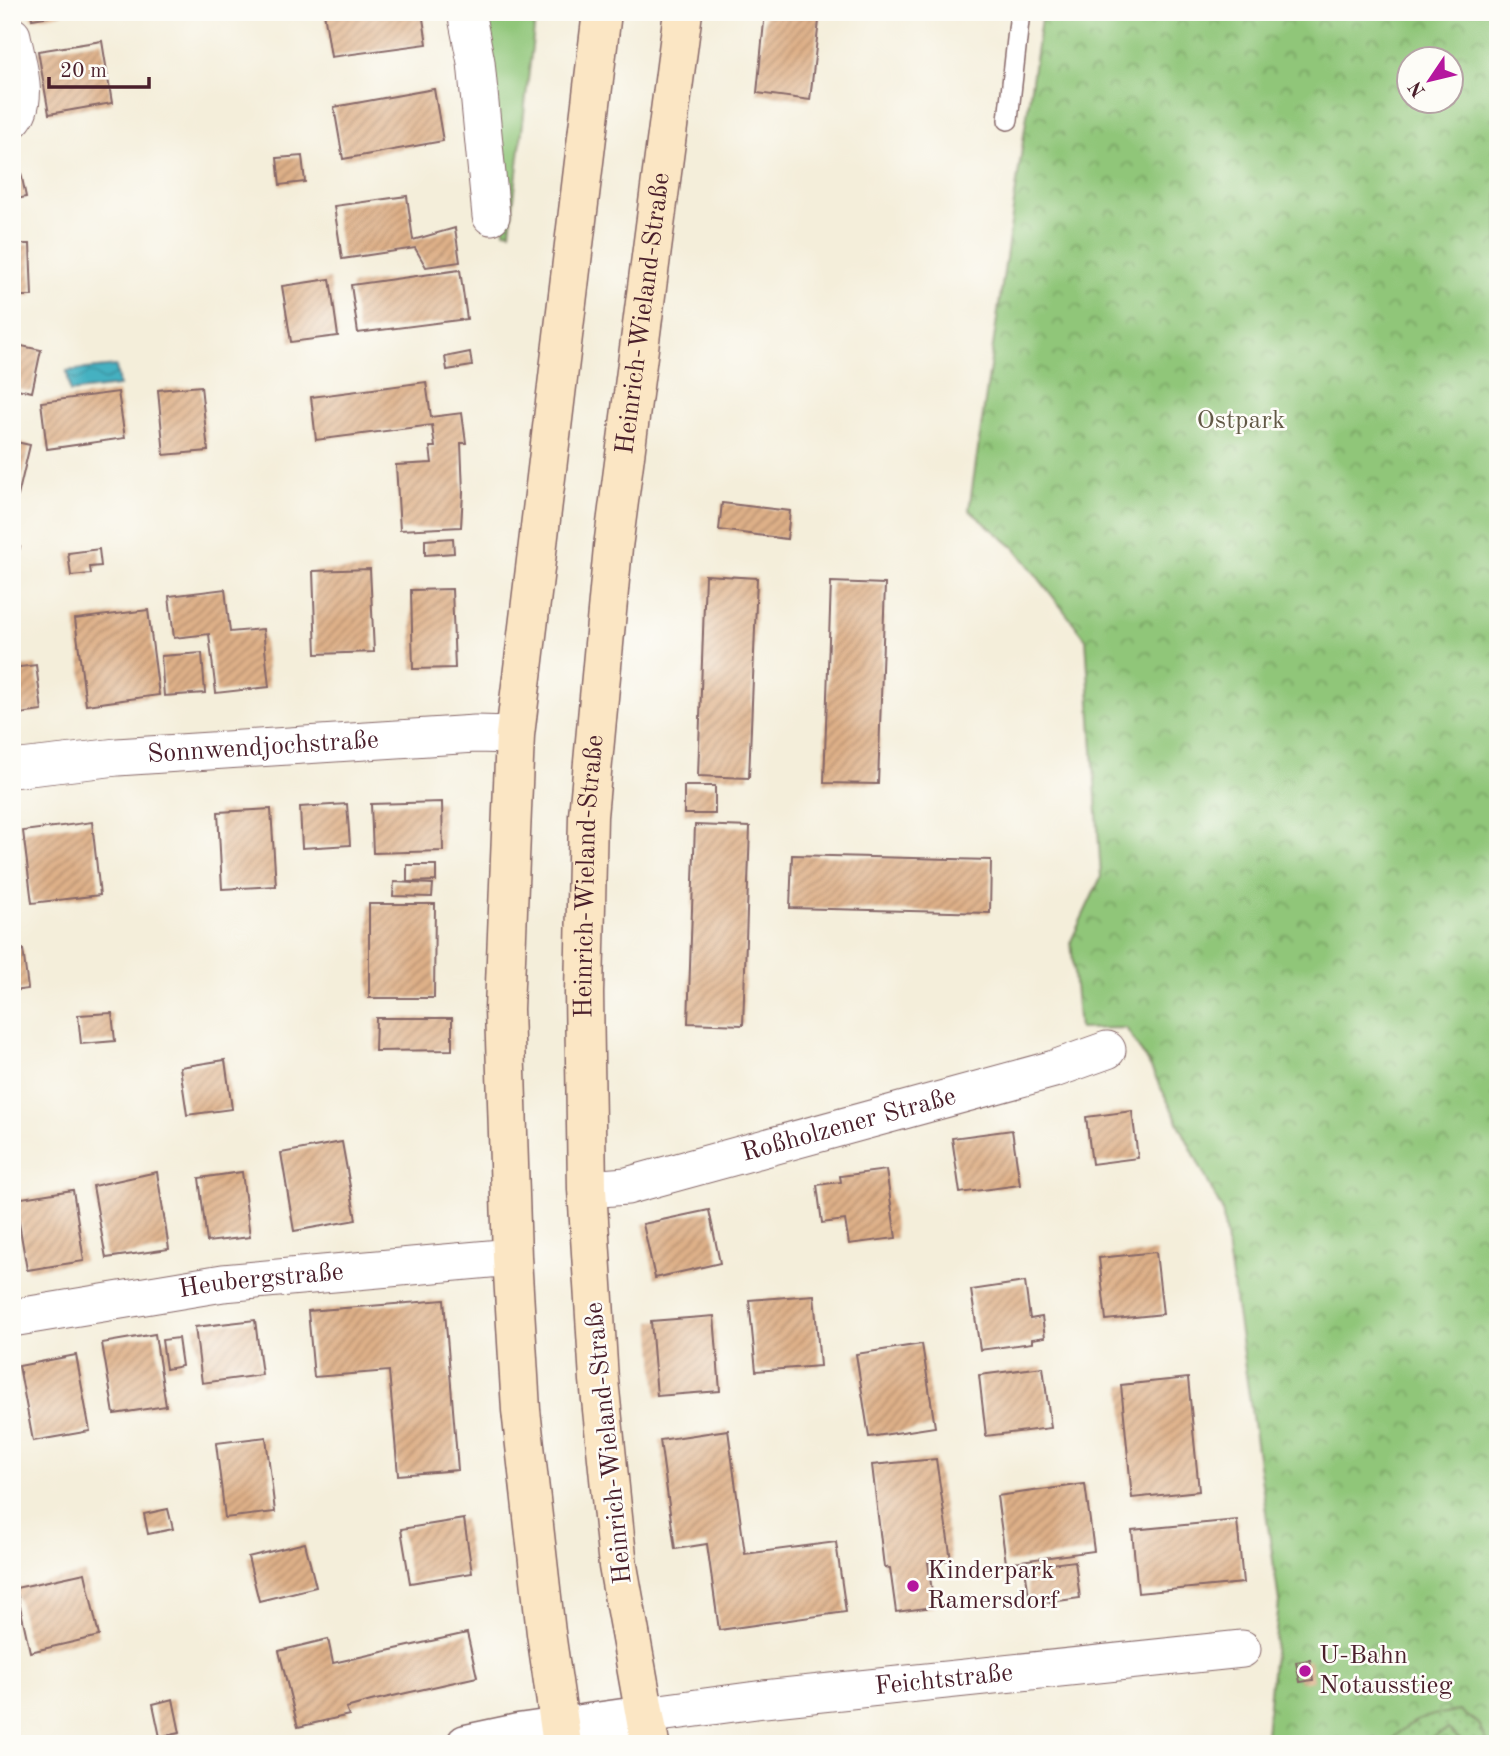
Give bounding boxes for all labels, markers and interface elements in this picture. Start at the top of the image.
scale bar [49,46,149,90]
north arrow [1394,46,1464,116]
text: 20 m [60,61,107,82]
text: N [1406,77,1430,100]
street label: Heinrich-Wieland-Straße [612,171,675,456]
park label: Ostpark [1196,408,1286,434]
street label: Sonnwendjochstraße [146,727,380,768]
street label: Heinrich-Wieland-Straße [571,734,608,1018]
street label: Roßholzener Straße [739,1083,959,1167]
street label: Heubergstraße [177,1259,345,1303]
street label: Heinrich-Wieland-Straße [581,1301,637,1585]
place label: Kinderpark Ramersdorf [927,1558,1060,1614]
marker: Kinderpark Ramersdorf [905,1578,921,1594]
place label: U-Bahn Notausstieg [1319,1643,1452,1699]
street label: Feichtstraße [874,1660,1014,1700]
marker: U-Bahn Notausstieg [1297,1663,1313,1679]

